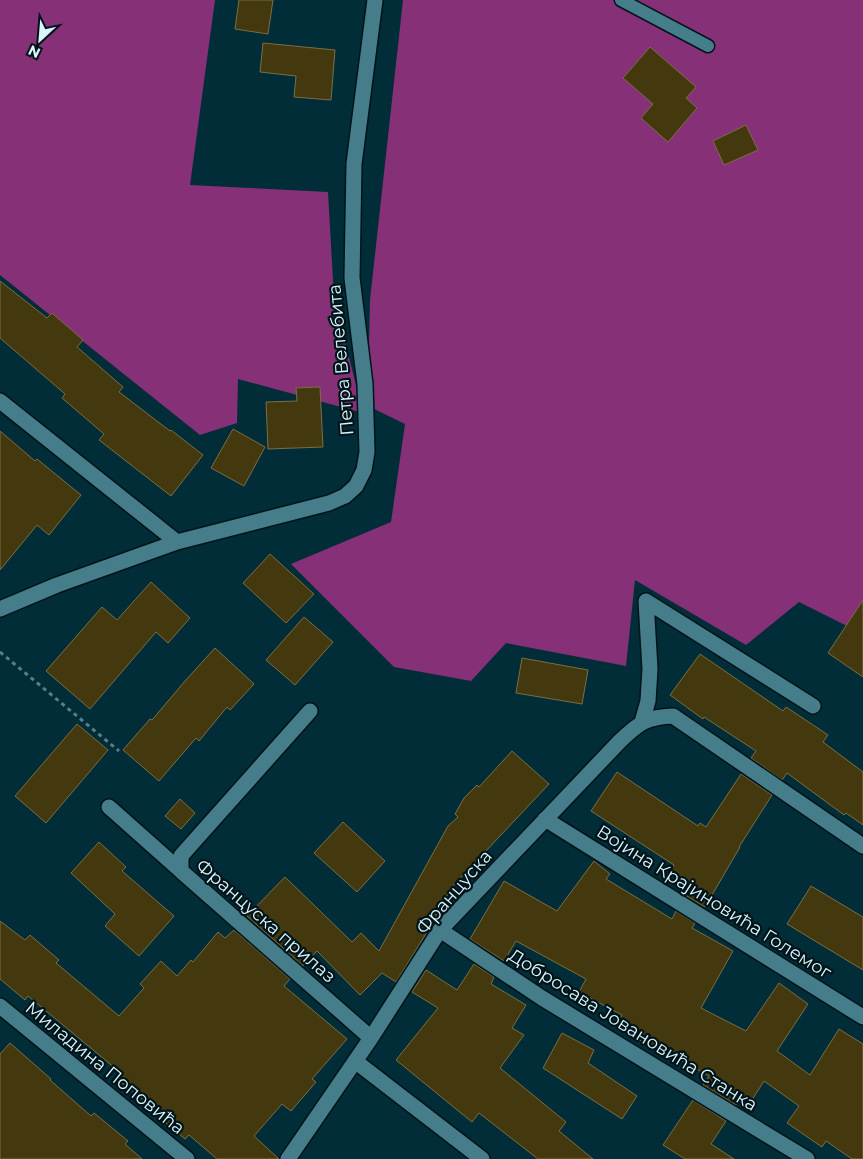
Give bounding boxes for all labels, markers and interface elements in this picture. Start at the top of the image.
north arrow [15,15,65,65]
text: N [25,41,43,62]
street label: Петра Велебита [323,283,359,437]
street label: Војина Крајиновића Големог [593,820,836,984]
street label: Француска [411,845,497,939]
street label: Француска прилаз [192,854,340,988]
street label: Добросава Јовановића Станка [505,944,761,1116]
street label: Миладина Поповића [21,997,189,1139]

